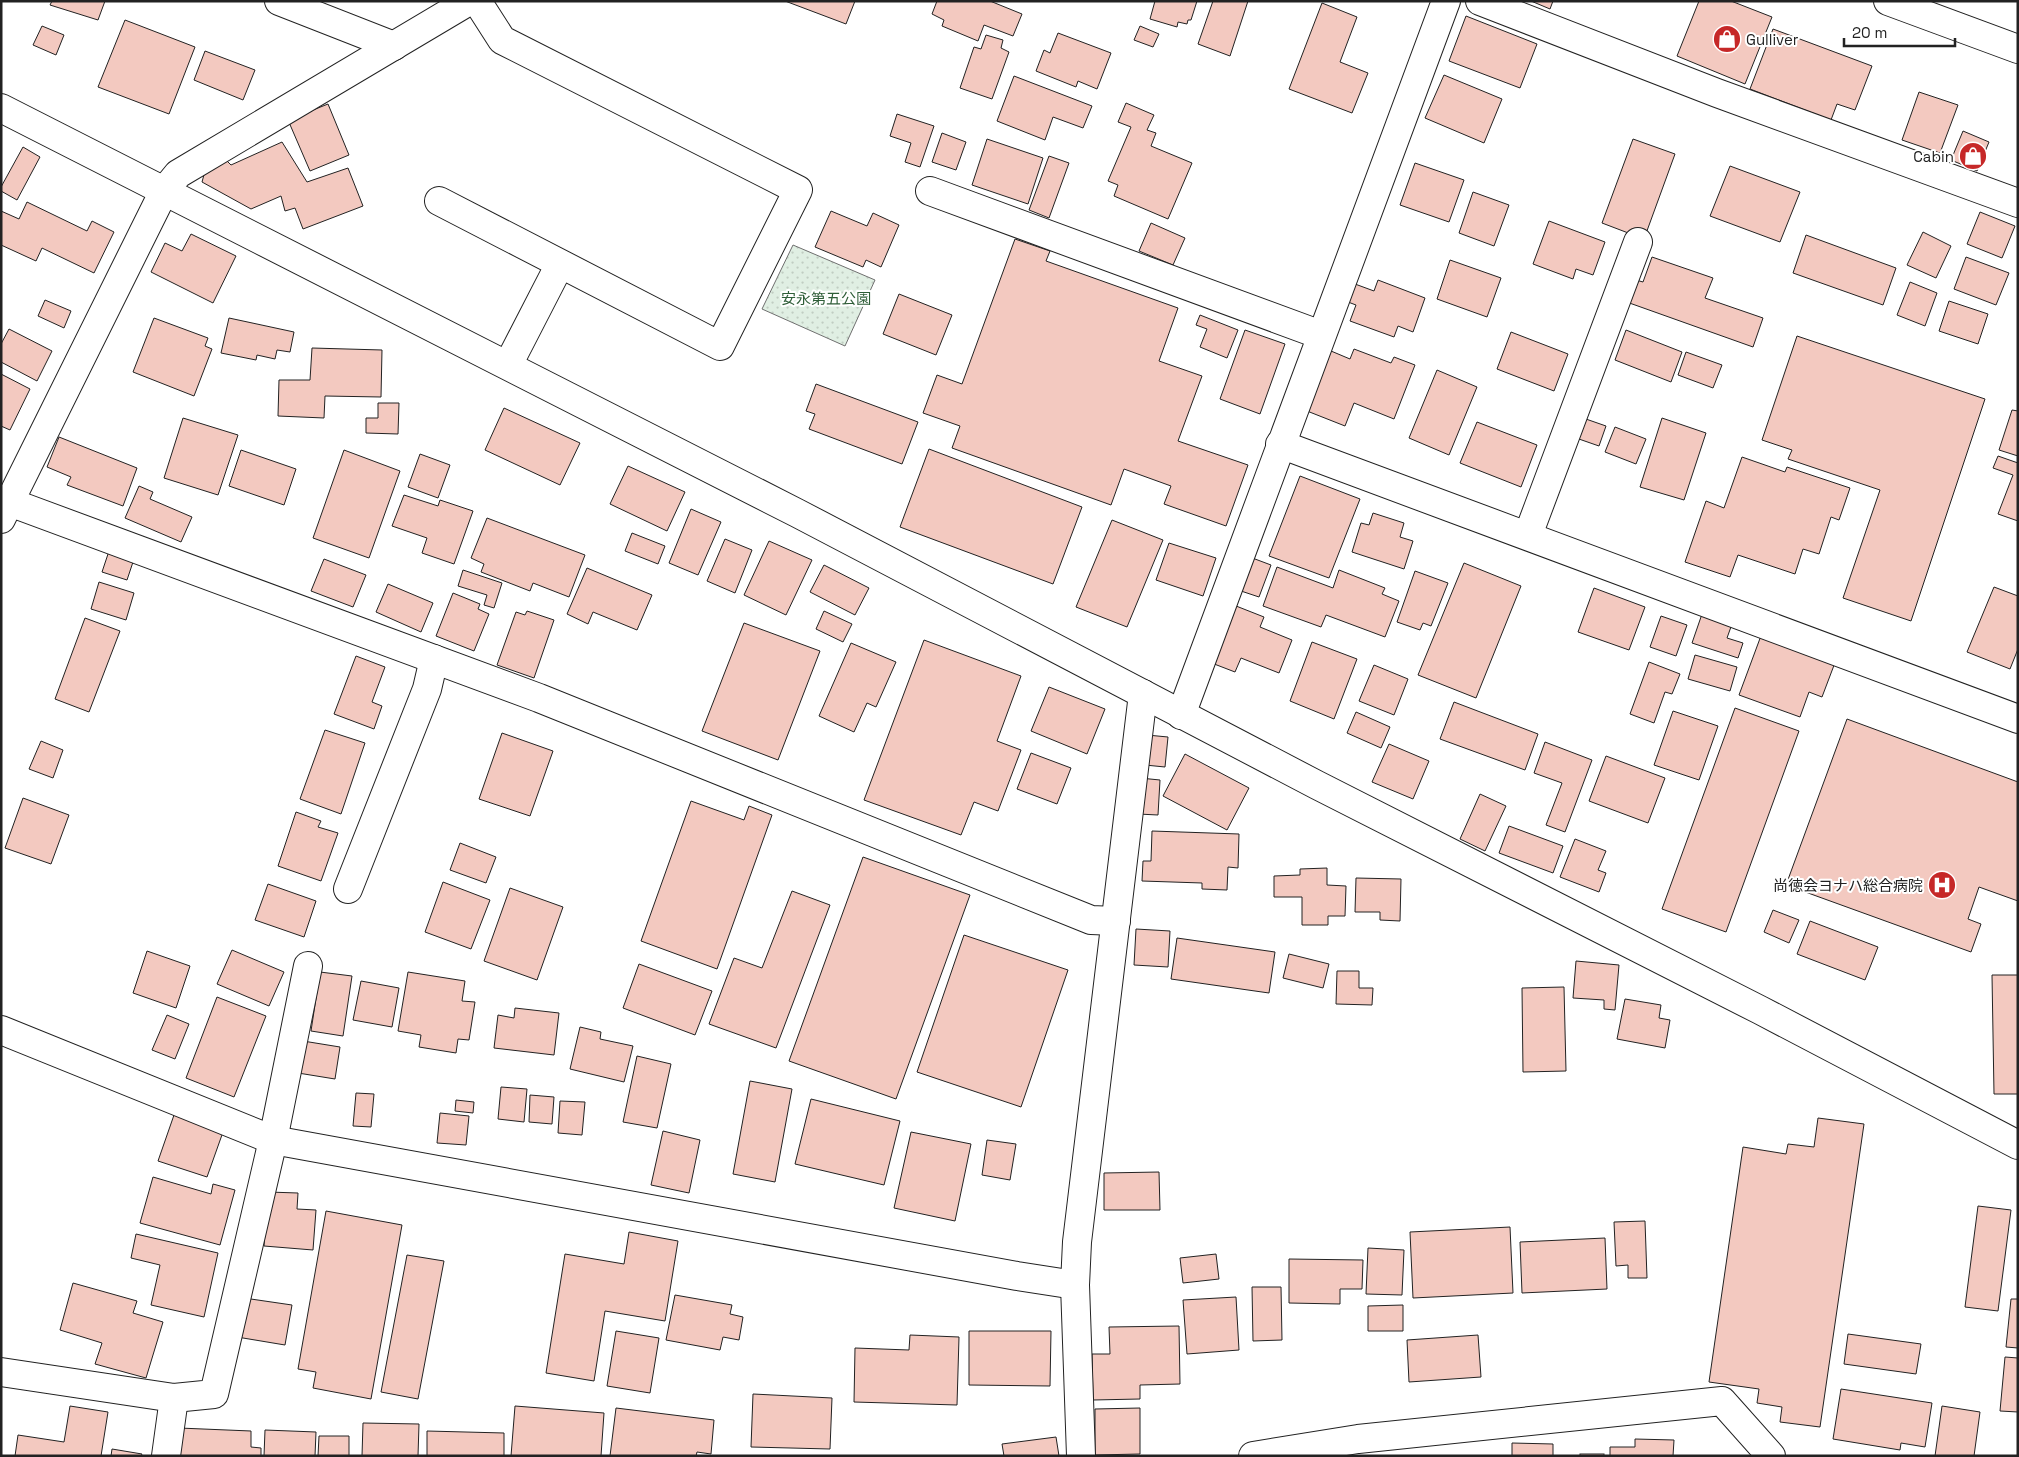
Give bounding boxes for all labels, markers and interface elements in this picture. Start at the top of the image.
scale bar [1844,15,1955,47]
text: 20 m [1852,23,1887,42]
shop icon: Gulliver [1712,24,1742,54]
place label: Gulliver [1746,30,1799,49]
shop icon: Cabin [1958,141,1988,171]
place label: Cabin [1913,147,1954,166]
park label: 安永第五公園 [781,289,871,308]
hospital icon: 尚徳会ヨナハ総合病院 [1927,870,1957,900]
place label: 尚徳会ヨナハ総合病院 [1773,876,1923,895]

